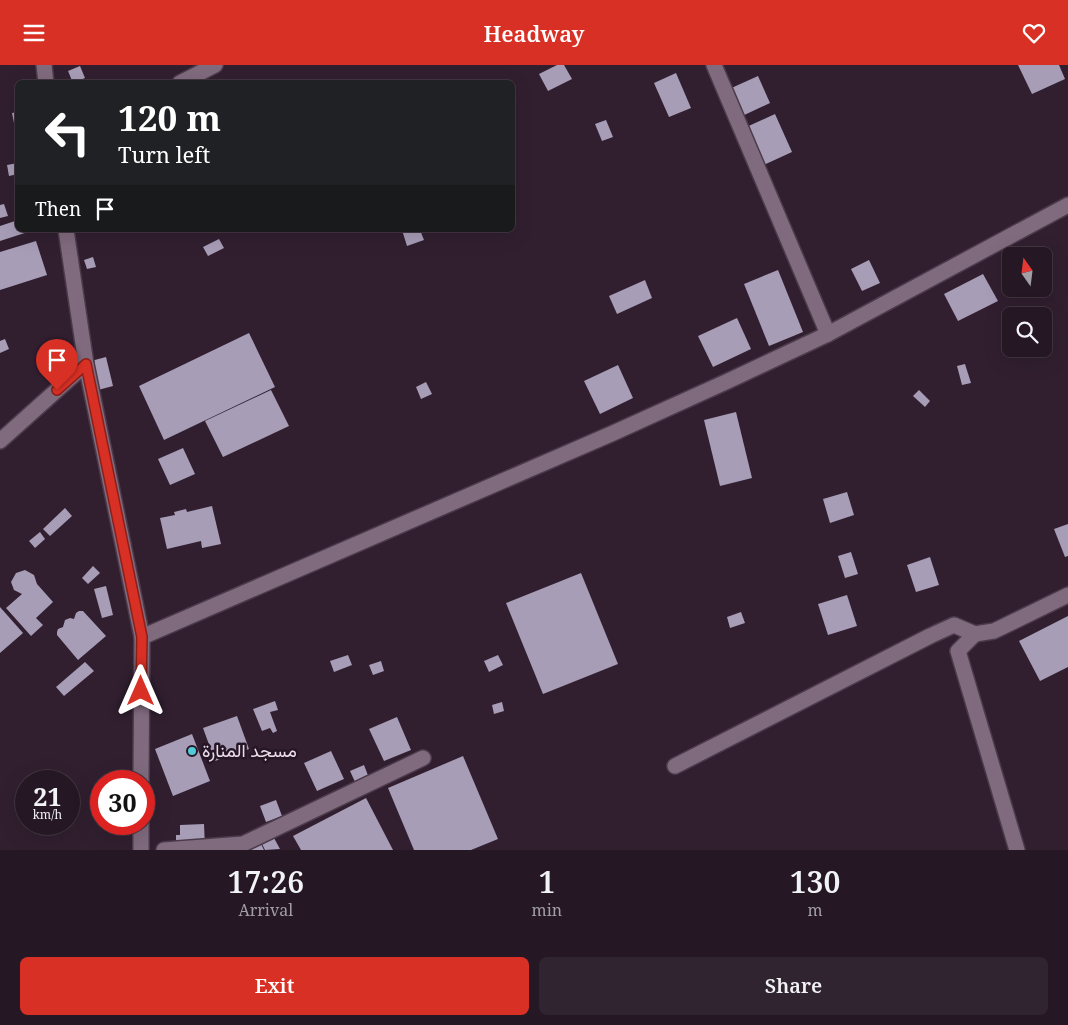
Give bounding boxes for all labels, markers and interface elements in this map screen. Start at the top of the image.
text: Headway [484,18,584,48]
icon: menu [20,19,48,47]
icon: heart [1020,19,1048,47]
text: 120 m [118,94,221,141]
icon: left [35,100,100,165]
text: Turn left [118,139,210,169]
icon: arrive [91,195,119,223]
text: Then [35,196,81,222]
north arrow [1002,247,1052,297]
map controls [1002,247,1052,357]
button: search [1002,307,1052,357]
pin [36,339,78,390]
icon: arrive [43,346,71,374]
position arrow [114,664,166,716]
place label: مسجد المنارة [202,738,297,762]
marker: مسجد المنارة [186,745,198,757]
speed limit sign: 30 [90,770,155,835]
text: 21 [33,779,62,813]
text: km/h [33,806,62,823]
text: 17:26 [228,861,304,902]
text: 1 [538,861,555,902]
text: 130 [790,861,840,902]
text: Arrival [238,899,293,921]
text: min [532,899,562,921]
text: m [808,899,823,921]
button: Exit [20,957,529,1015]
button: Share [539,957,1048,1015]

